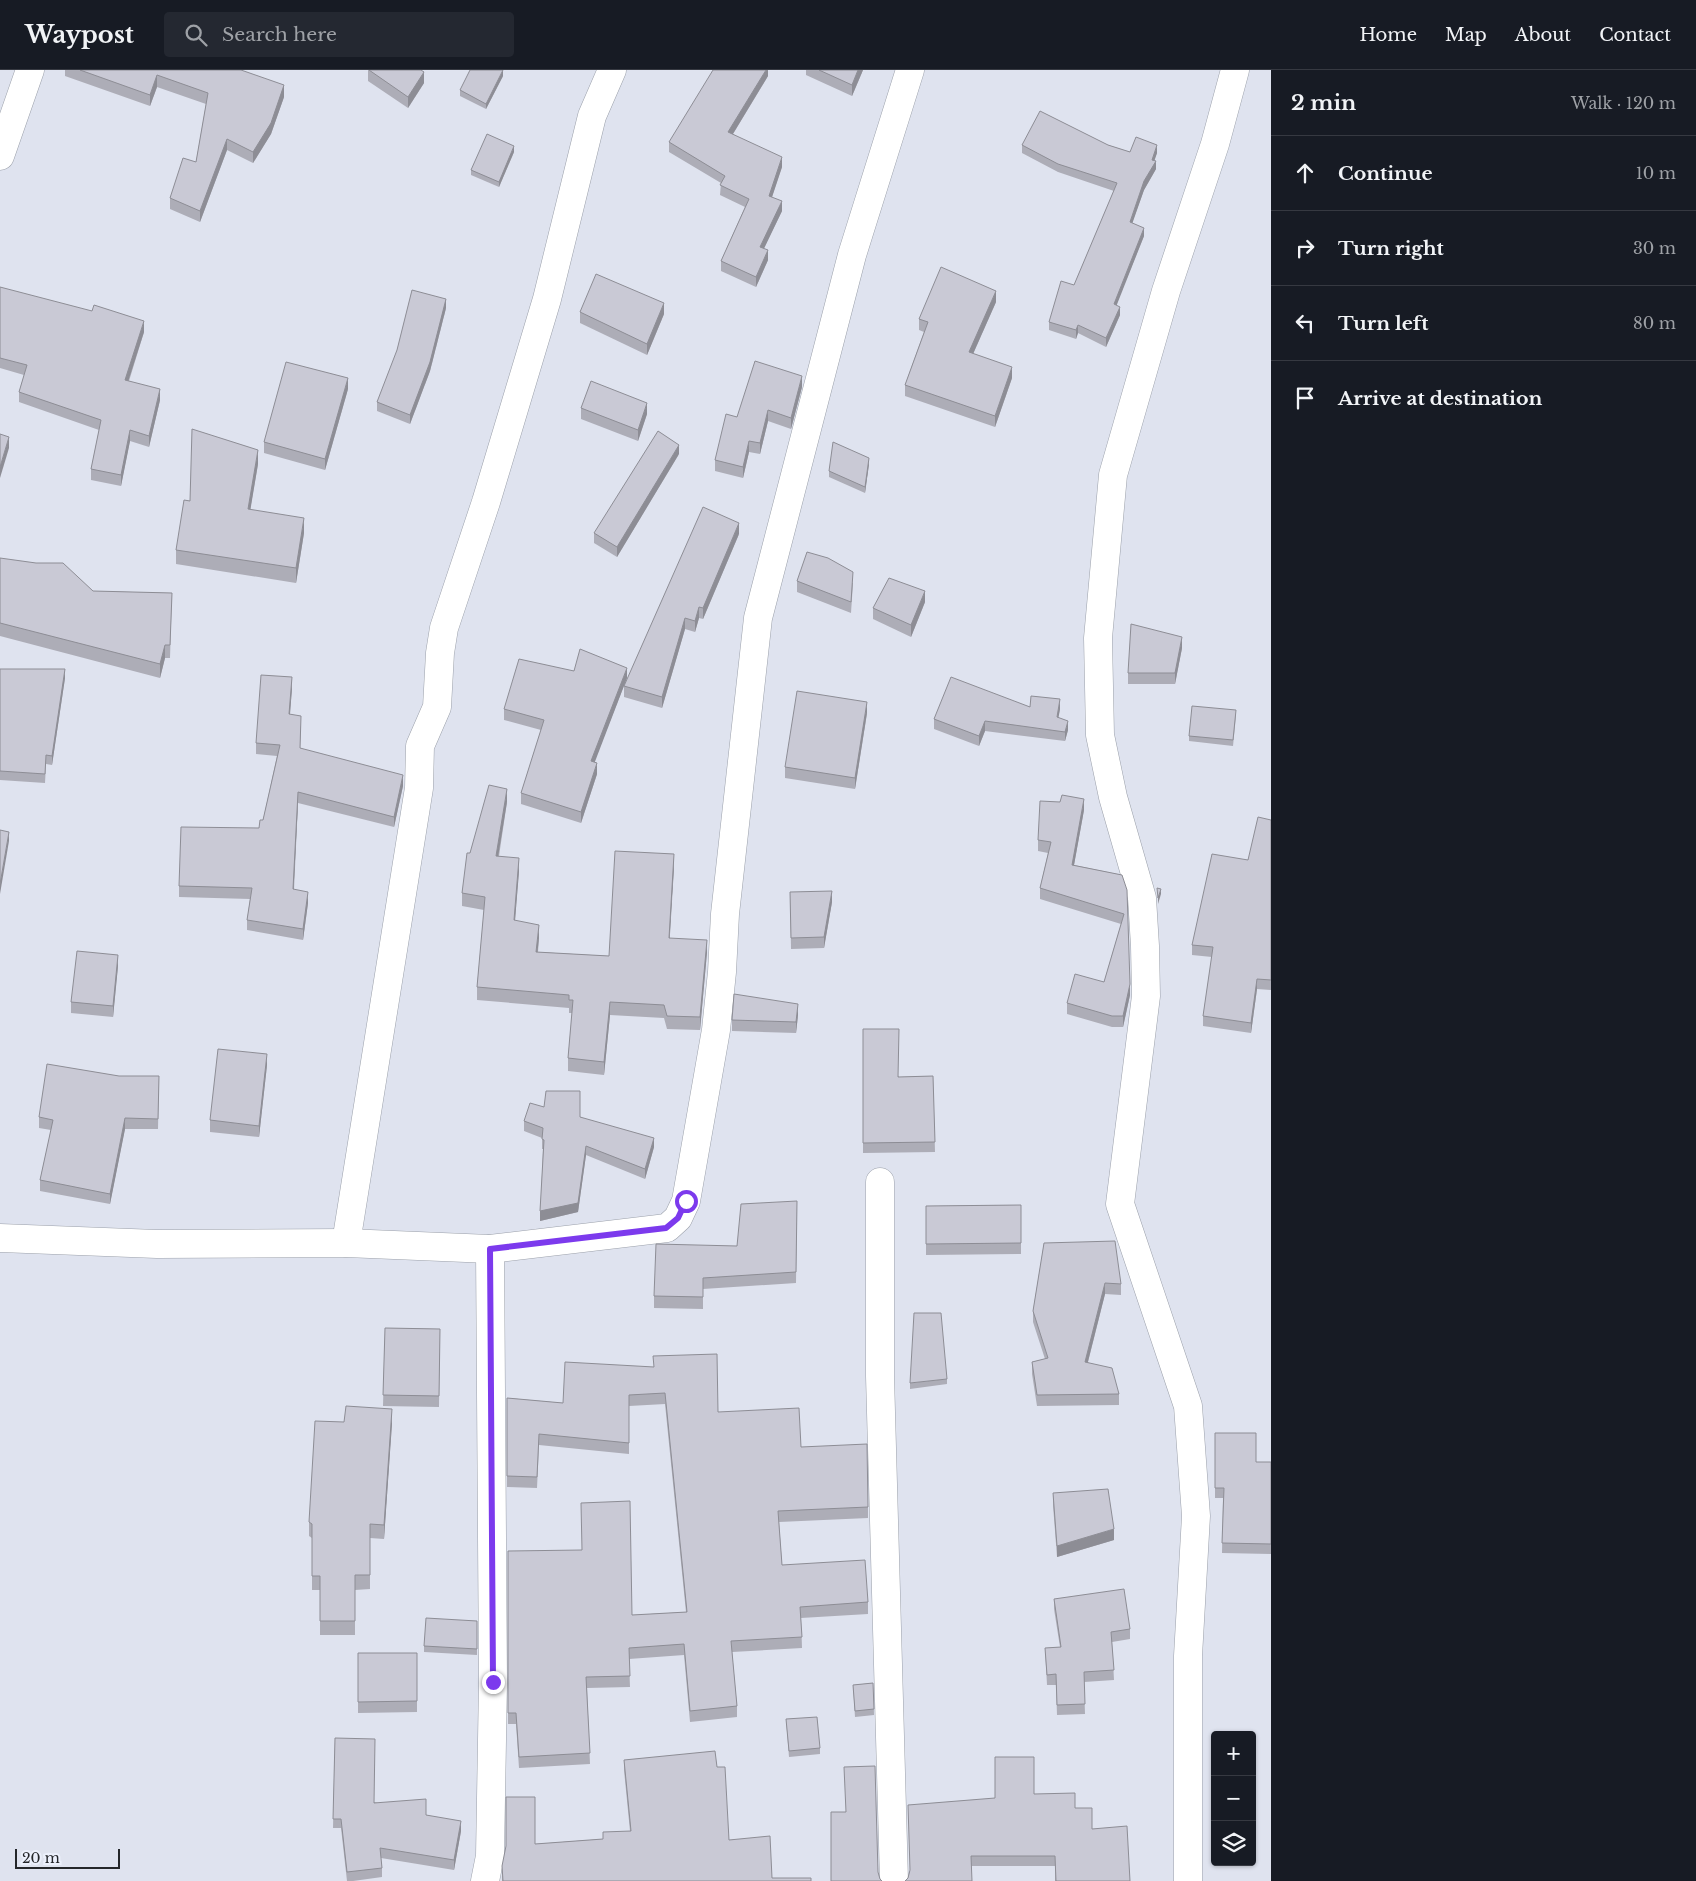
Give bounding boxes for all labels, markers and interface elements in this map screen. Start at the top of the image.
search box [164,12,514,57]
text: Waypost [25,20,134,49]
icon: search [182,21,210,49]
text: Search here [222,23,337,46]
text: Home [1359,24,1417,46]
text: Map [1445,24,1487,46]
text: About [1515,24,1571,46]
text: Contact [1599,24,1671,46]
text: 2 min [1291,90,1356,116]
text: Walk · 120 m [1571,93,1676,113]
icon: ahead [1291,159,1319,187]
text: Continue [1338,162,1433,185]
text: 10 m [1636,163,1676,183]
icon: right [1291,234,1319,262]
text: Turn right [1338,237,1444,260]
text: 30 m [1633,238,1676,258]
icon: left [1291,309,1319,337]
text: Turn left [1338,312,1429,335]
text: 80 m [1633,313,1676,333]
icon: arrive [1291,384,1319,412]
text: Arrive at destination [1338,387,1542,410]
route start [675,1190,698,1213]
route end [482,1671,505,1694]
map controls [1211,1731,1256,1866]
button: + [1211,1731,1256,1776]
button: − [1211,1776,1256,1821]
button: layers [1211,1821,1256,1866]
scale bar [15,1846,120,1869]
text: 20 m [22,1849,60,1867]

